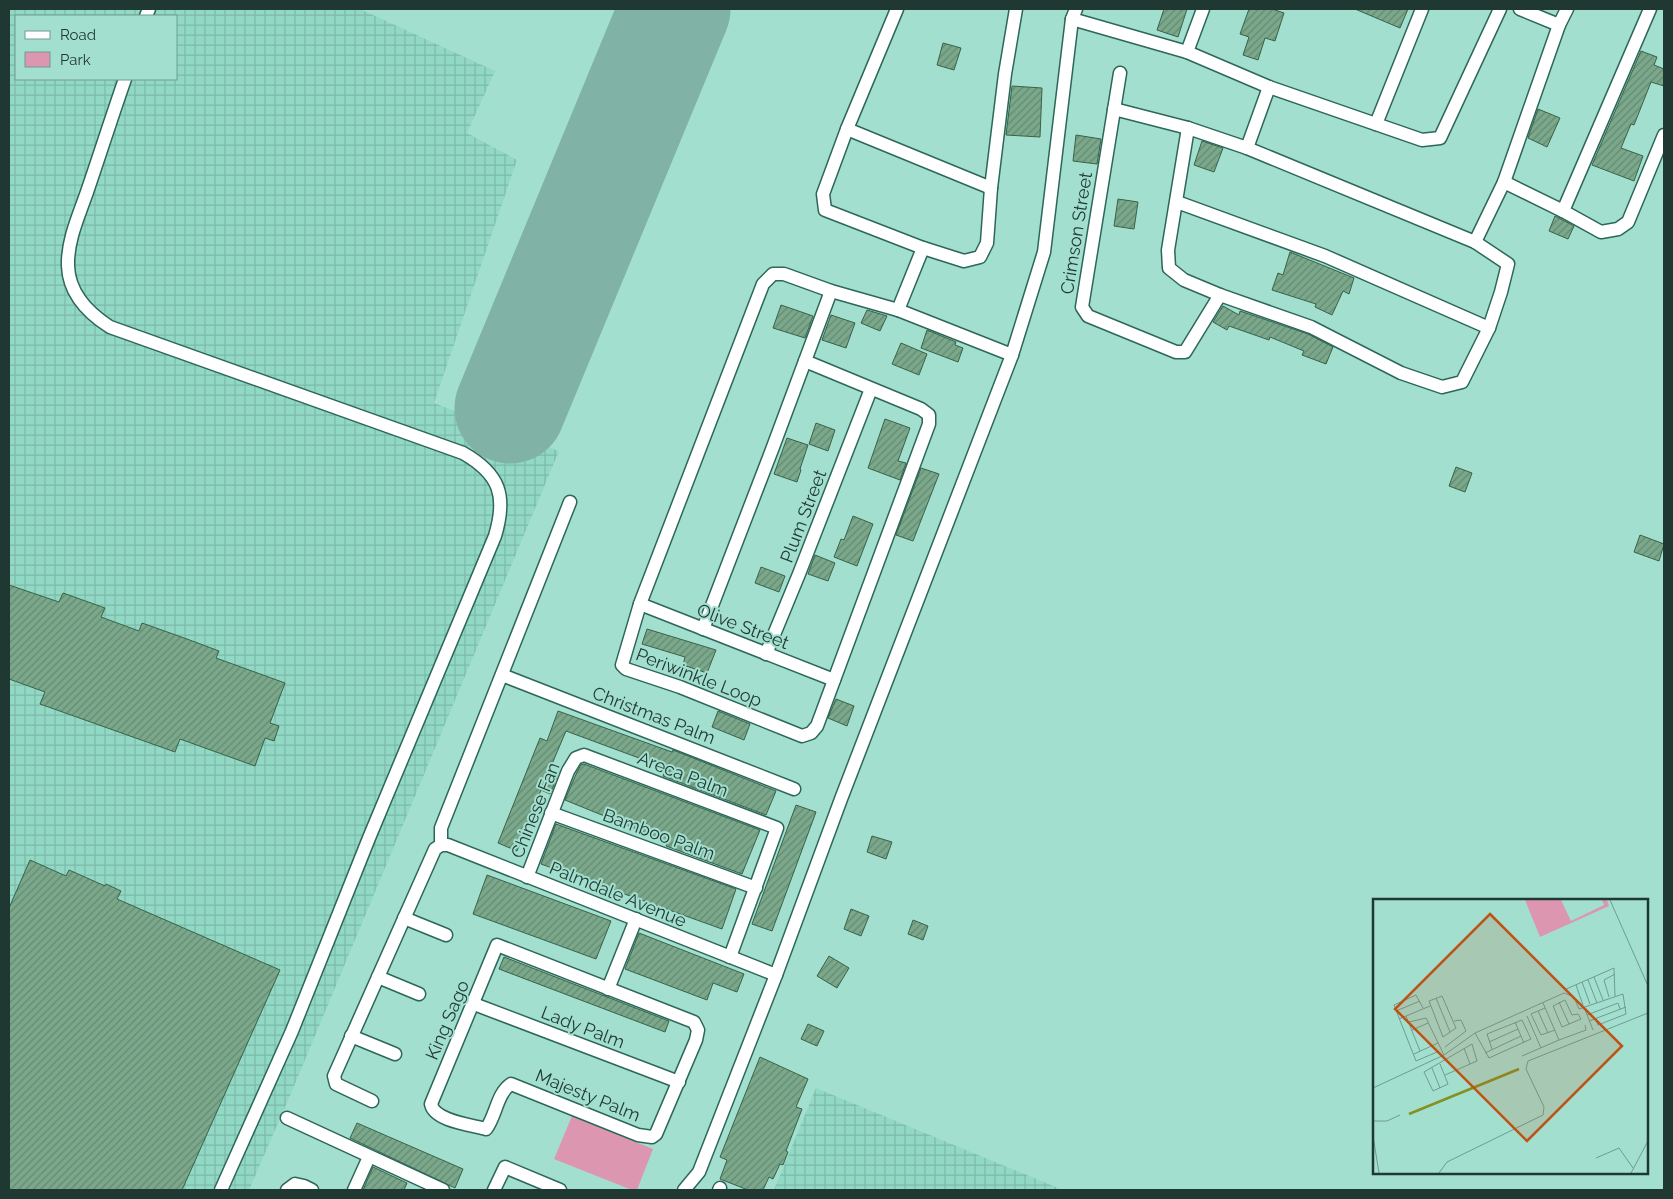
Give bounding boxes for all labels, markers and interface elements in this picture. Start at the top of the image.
legend [15,15,178,80]
text: Road [60,26,96,44]
text: Park [60,51,91,69]
street label: Crimson Street [1056,170,1096,296]
street label: Plum Street [776,467,830,565]
street label: Olive Street [694,599,792,653]
street label: Periwinkle Loop [633,643,765,711]
street label: Christmas Palm [590,682,718,748]
street label: Areca Palm [635,747,731,801]
street label: Chinese Fan [506,759,564,861]
street label: Bamboo Palm [600,804,718,864]
street label: Palmdale Avenue [546,857,690,931]
inset map [1373,899,1648,1174]
street label: King Sago [421,977,473,1063]
street label: Lady Palm [538,1001,628,1053]
street label: Majesty Palm [533,1064,643,1126]

